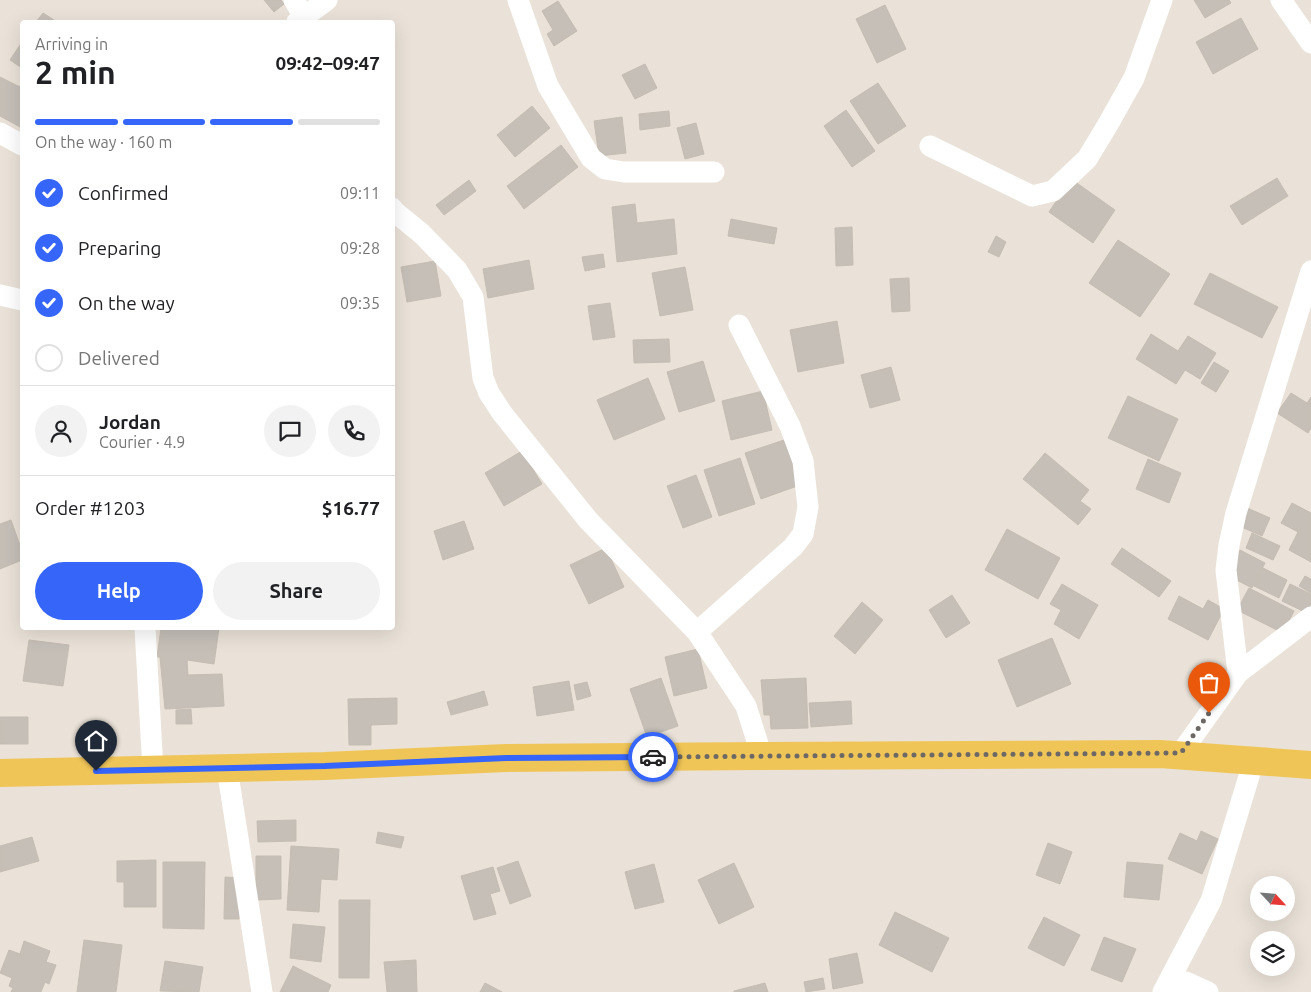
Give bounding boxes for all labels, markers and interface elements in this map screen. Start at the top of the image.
text: Arriving in [35,35,108,53]
text: 09:42–09:47 [275,52,380,74]
text: 2 min [35,54,116,90]
text: On the way · 160 m [35,133,172,151]
icon: check [35,179,63,207]
text: Confirmed [78,182,169,204]
text: 09:11 [340,184,380,202]
icon: check [35,234,63,262]
text: Preparing [78,237,162,259]
text: 09:28 [340,239,380,257]
icon: check [35,289,63,317]
text: On the way [78,292,175,314]
text: 09:35 [340,294,380,312]
text: Delivered [78,347,160,369]
button: person [35,405,87,457]
button: chat [264,405,316,457]
button: phone [328,405,380,457]
text: Jordan [99,411,161,433]
text: Courier · 4.9 [99,433,185,451]
text: Order #1203 [35,497,145,519]
text: $16.77 [322,497,380,519]
button: Help [35,562,203,620]
button: Share [213,562,380,620]
pin [1188,662,1230,713]
icon: bag [1195,669,1223,697]
pin [75,720,117,771]
icon: home [82,727,110,755]
courier [628,732,678,782]
icon: car [639,743,667,771]
north arrow [1250,876,1295,921]
map controls [1250,876,1295,976]
button: layers [1250,931,1295,976]

